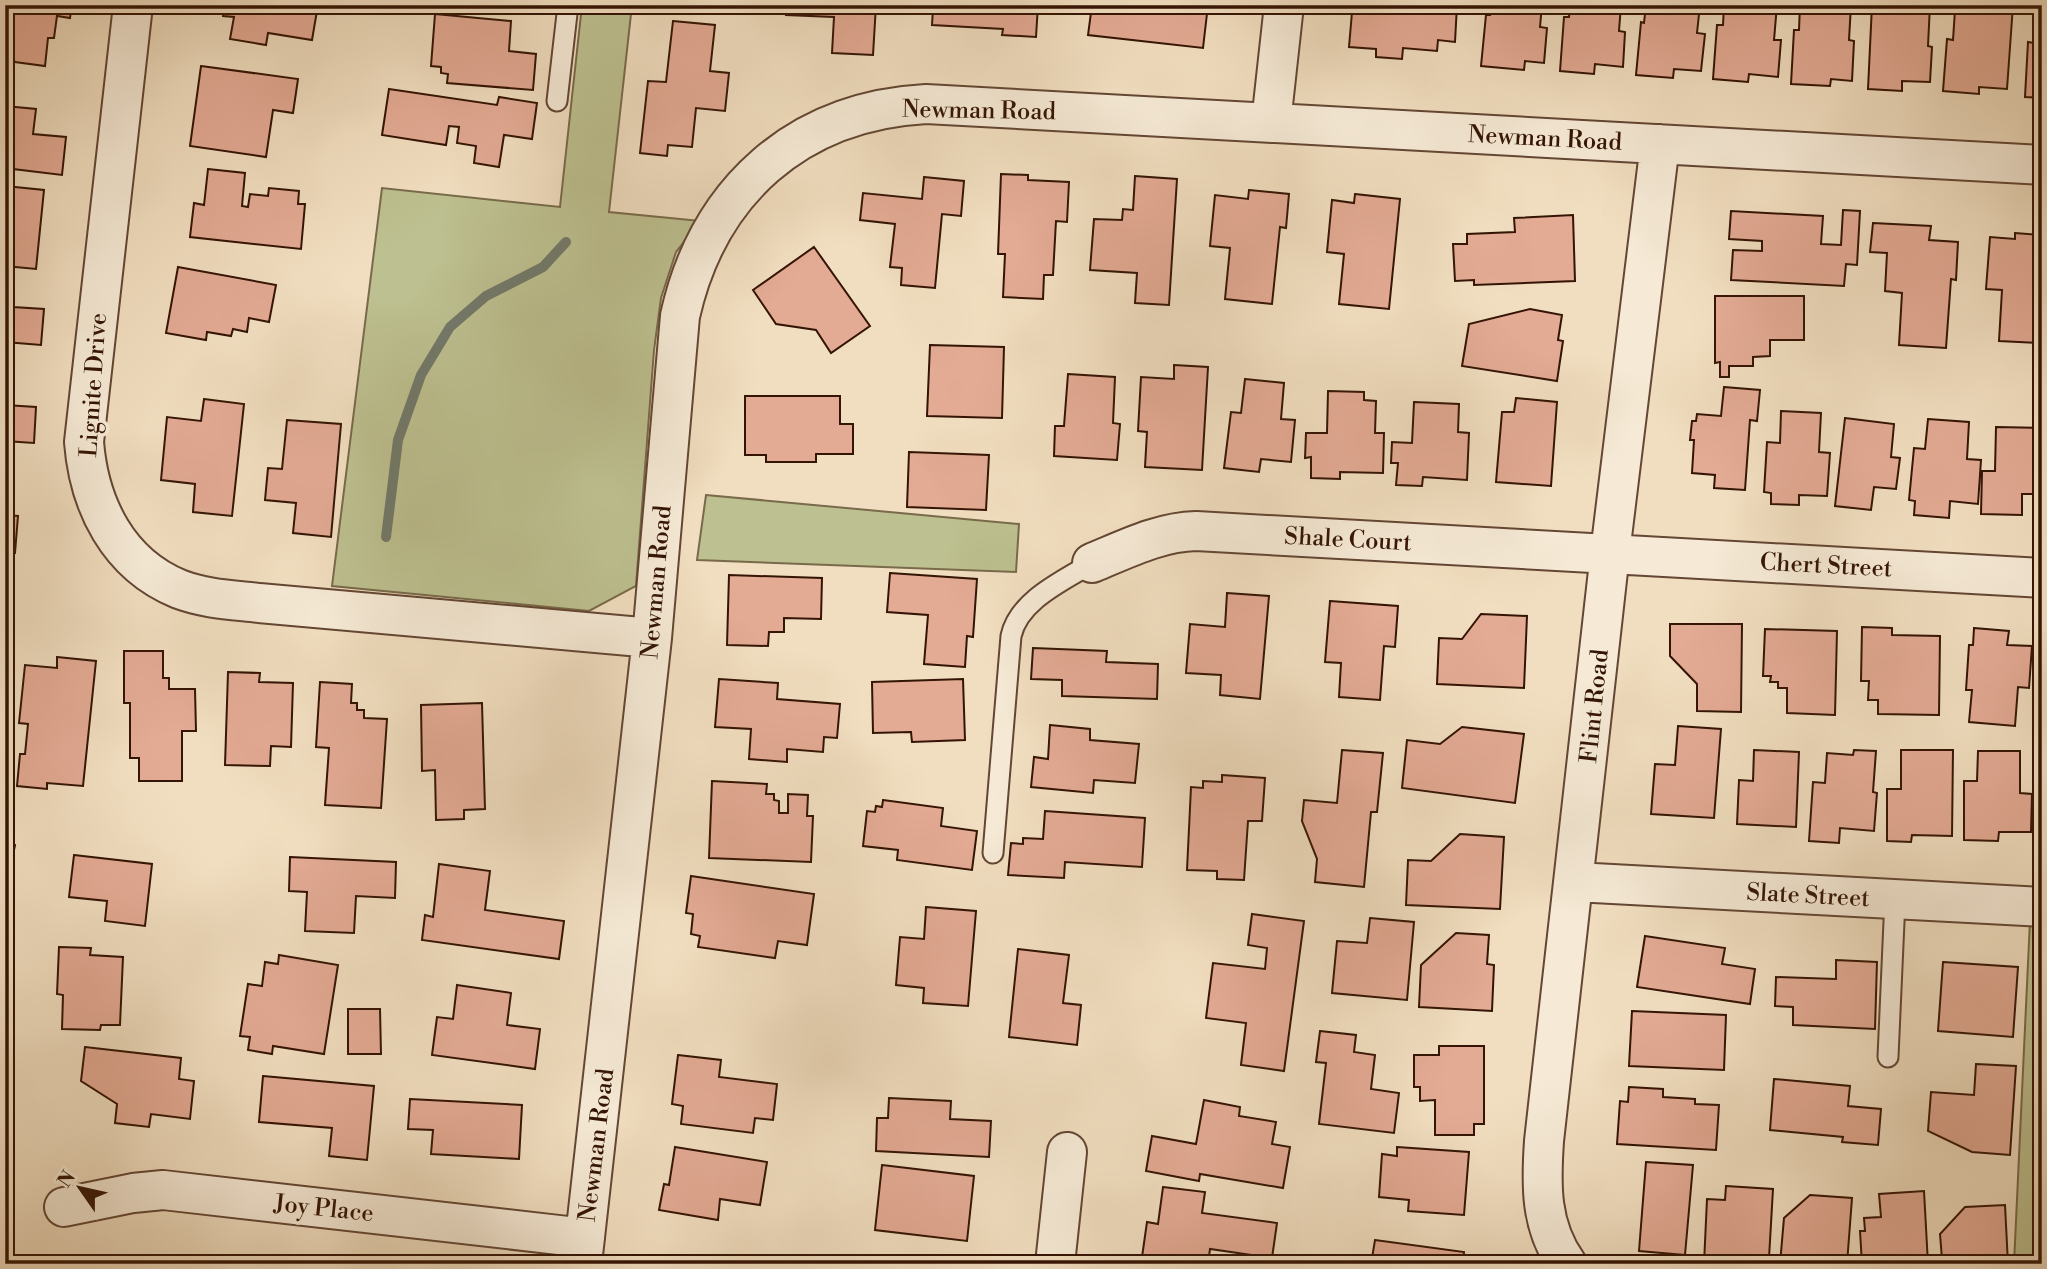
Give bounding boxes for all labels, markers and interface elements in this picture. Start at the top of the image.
street label: Newman Road [902,95,1057,127]
street label: Newman Road [1467,120,1623,158]
street label: Lignite Drive [74,312,114,458]
street label: Newman Road [635,504,679,660]
street label: Shale Court [1283,522,1413,558]
street label: Chert Street [1759,548,1893,584]
street label: Flint Road [1574,647,1616,764]
street label: Slate Street [1745,878,1871,914]
street label: Newman Road [573,1066,621,1223]
north arrow [46,1154,116,1224]
text: N [53,1166,81,1192]
street label: Joy Place [272,1189,375,1229]

